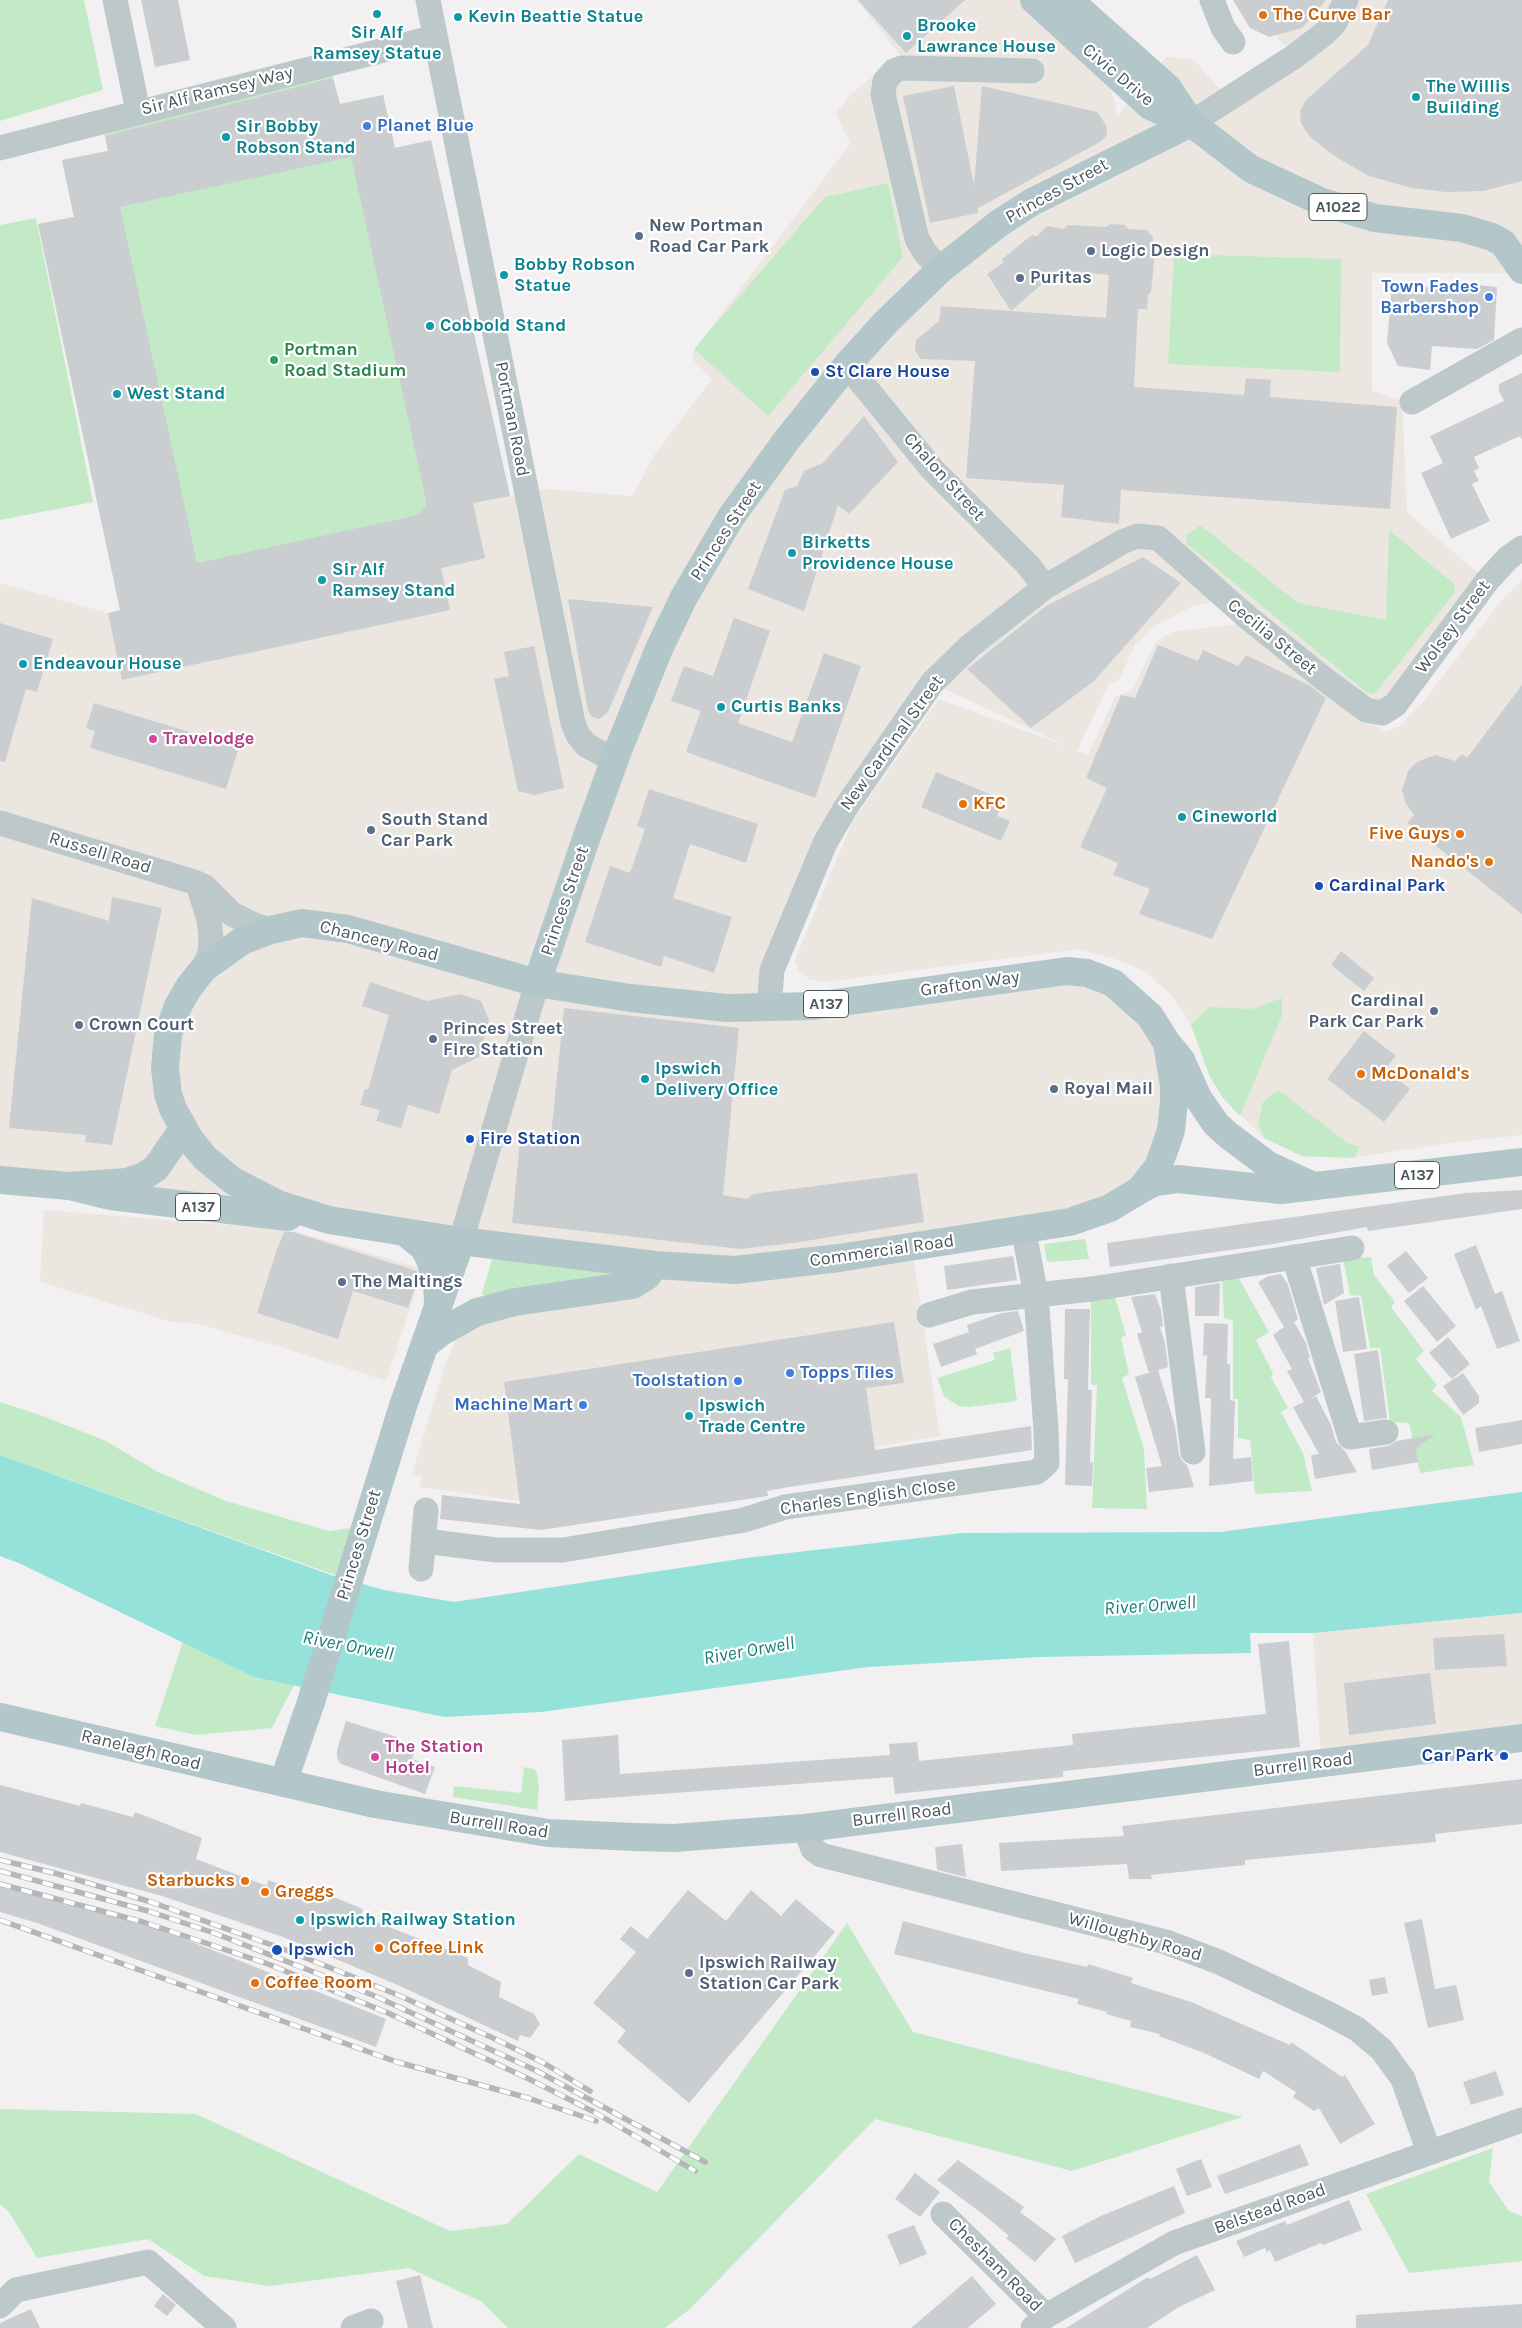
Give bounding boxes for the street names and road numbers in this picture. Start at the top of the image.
street label: Civic Drive [1078,39,1158,111]
street label: Sir Alf Ramsey Way [139,62,295,120]
street label: Princes Street [1002,154,1112,228]
road number: A1022 [1309,193,1367,220]
street label: Portman Road [490,360,534,478]
street label: Chalon Street [899,428,989,526]
street label: Princes Street [686,477,766,585]
street label: Wolsey Street [1411,576,1495,678]
street label: Cecilia Street [1223,594,1321,680]
street label: New Cardinal Street [836,671,948,815]
street label: Russell Road [46,827,154,879]
street label: Princes Street [536,843,594,959]
street label: Chancery Road [317,916,441,966]
street label: Grafton Way [919,966,1021,1002]
road number: A137 [804,991,848,1018]
road number: A137 [1394,1162,1440,1188]
road number: A137 [176,1194,220,1220]
street label: Commercial Road [808,1230,956,1272]
street label: Charles English Close [779,1474,957,1520]
street label: Princes Street [332,1487,386,1603]
street label: Ranelagh Road [79,1725,203,1775]
street label: Burrell Road [1252,1748,1354,1782]
street label: Burrell Road [851,1798,953,1832]
street label: Burrell Road [448,1807,550,1843]
street label: Willoughby Road [1066,1908,1204,1966]
street label: Belstead Road [1211,2179,1329,2239]
street label: Chesham Road [944,2214,1046,2316]

